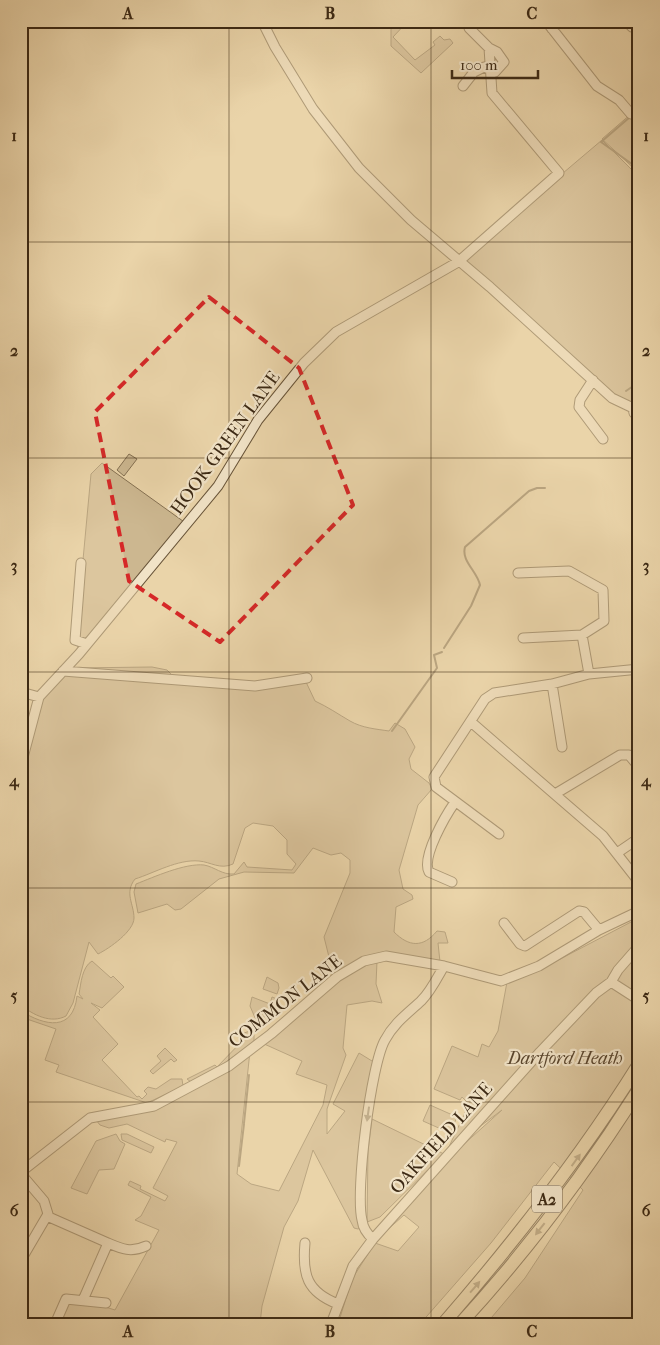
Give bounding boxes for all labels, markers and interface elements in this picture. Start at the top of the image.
text: A [122,4,134,23]
text: B [325,4,335,23]
text: C [527,4,538,23]
scale bar [452,48,539,80]
text: 100 m [460,56,498,74]
text: 1 [11,126,17,145]
text: 1 [643,126,649,145]
text: 2 [10,341,18,360]
text: 2 [642,341,650,360]
street label: HOOK GREEN LANE [166,368,284,519]
text: 3 [11,556,17,576]
text: 3 [643,556,649,576]
text: 4 [8,771,20,791]
text: 4 [640,771,652,791]
street label: COMMON LANE [225,951,346,1052]
text: 5 [11,986,18,1005]
text: 5 [643,986,650,1005]
park label: Dartford Heath [507,1048,622,1069]
street label: OAKFIELD LANE [386,1078,497,1198]
one-way arrow [364,1106,372,1122]
one-way arrow [571,1153,581,1167]
road number: A2 [532,1186,562,1212]
text: 6 [10,1201,19,1220]
text: 6 [642,1201,651,1220]
one-way arrow [535,1222,546,1235]
one-way arrow [469,1282,481,1294]
text: A [122,1322,134,1341]
text: B [325,1322,335,1341]
text: C [527,1322,538,1341]

